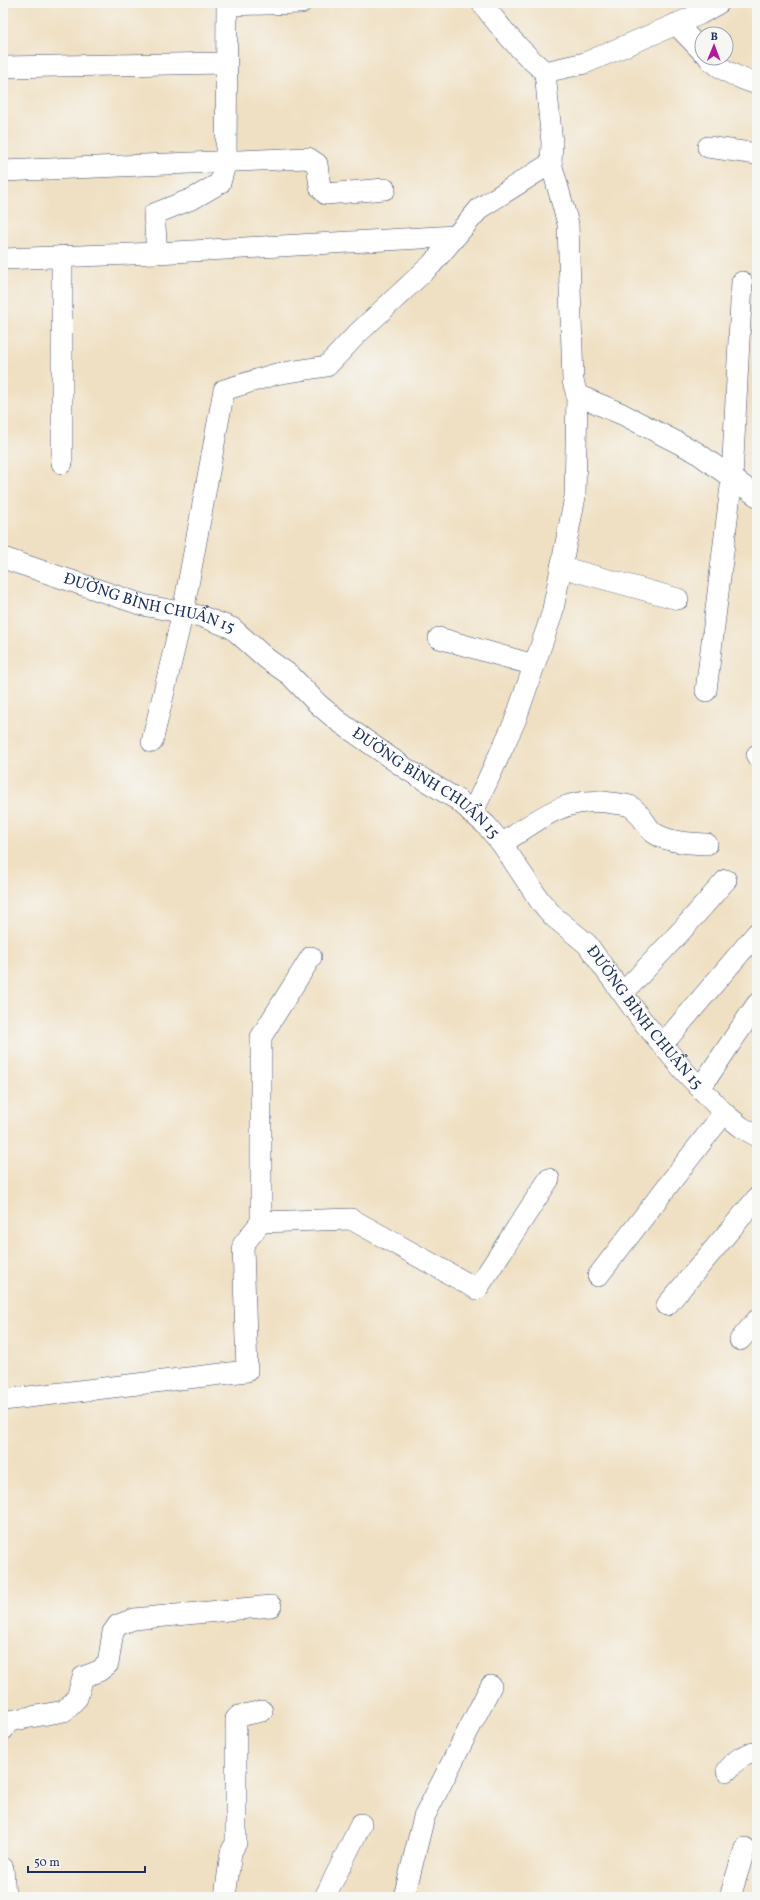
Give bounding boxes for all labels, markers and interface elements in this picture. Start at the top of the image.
north arrow [694,26,734,66]
text: B [710,30,718,45]
street label: ĐƯỜNG BÌNH CHUẨN 15 [60,568,238,639]
street label: ĐƯỜNG BÌNH CHUẨN 15 [347,723,504,844]
street label: ĐƯỜNG BÌNH CHUẨN 15 [581,941,707,1095]
scale bar [28,1848,145,1874]
text: 50 m [34,1855,60,1871]

